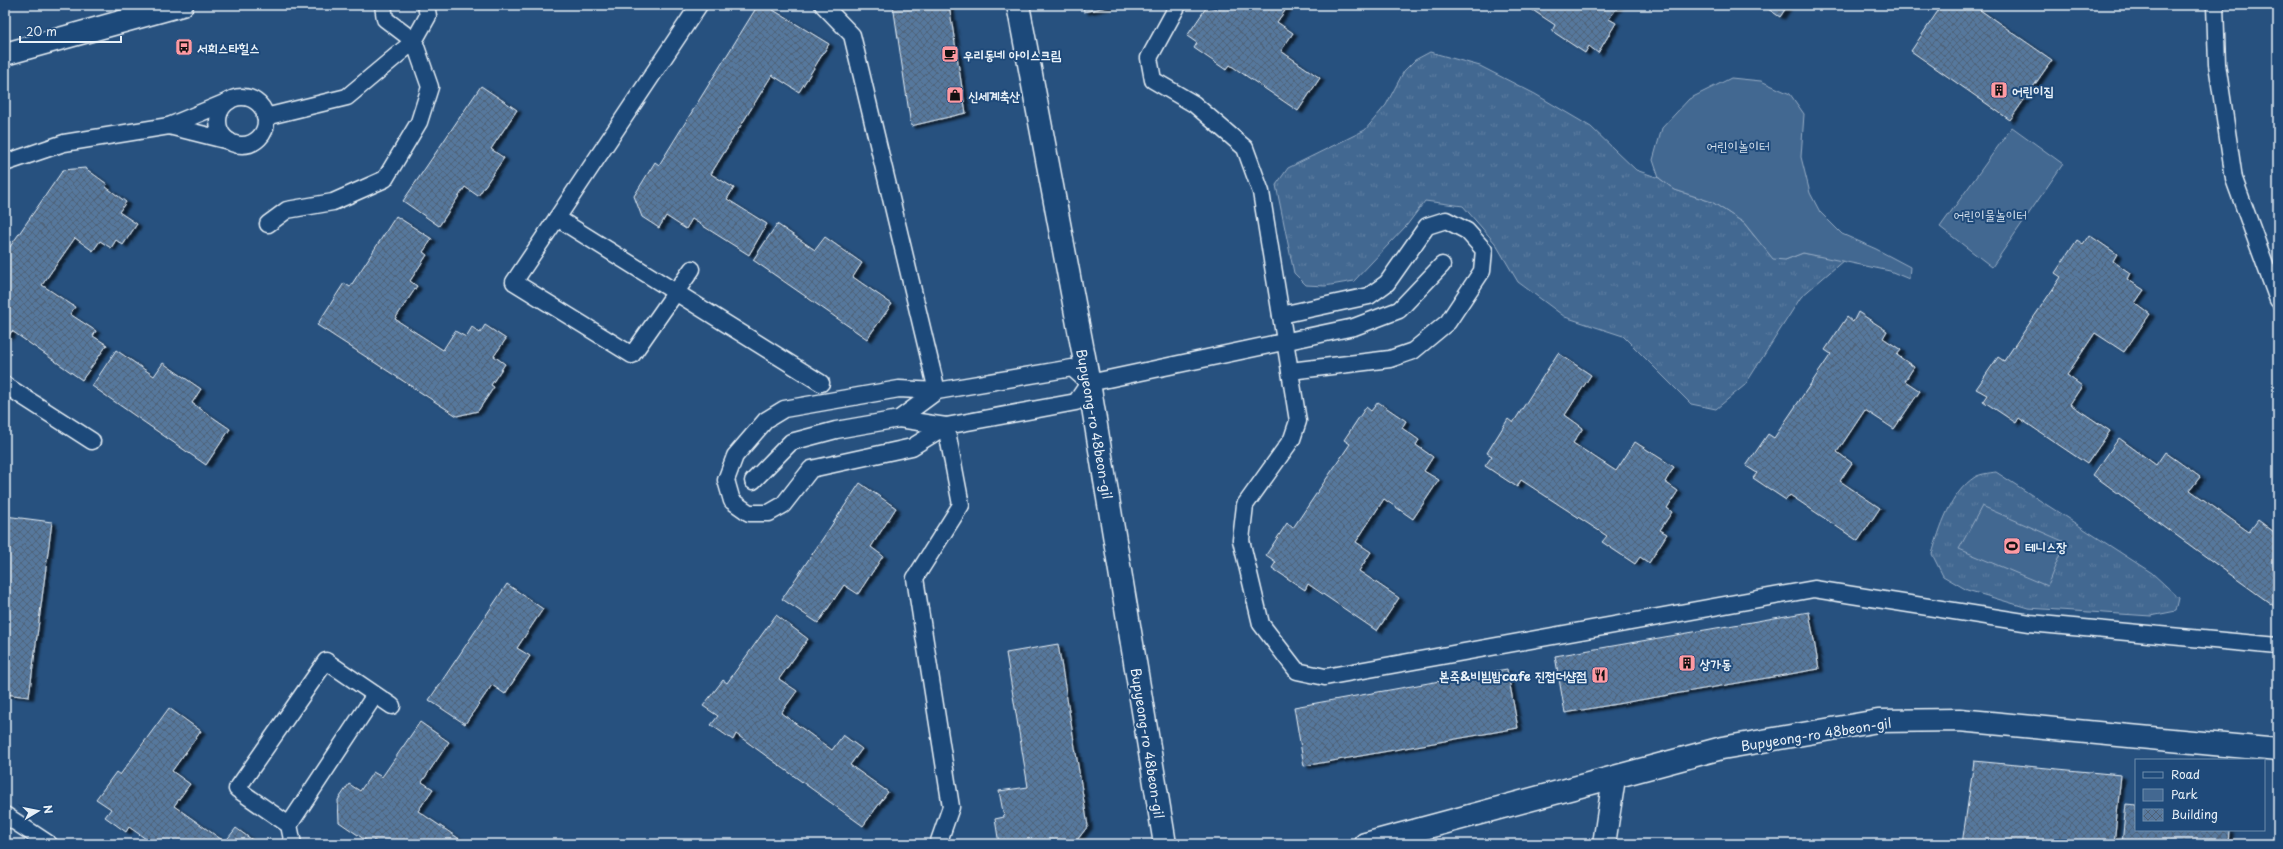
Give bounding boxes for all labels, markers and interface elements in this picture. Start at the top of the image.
scale bar [20,18,121,44]
text: 20 m [26,22,57,40]
bus stop icon: 서희스타힐스 [174,37,194,57]
place label: 서희스타힐스 [197,38,260,57]
cafe icon: 우리동네 아이스크림 [940,44,960,64]
place label: 우리동네 아이스크림 [963,45,1062,64]
building icon: 어린이집 [1989,80,2009,100]
place label: 어린이집 [2012,81,2054,100]
shop icon: 신세계축산 [945,85,965,105]
place label: 신세계축산 [968,86,1021,105]
park label: 어린이놀이터 [1707,136,1769,155]
park label: 어린이물놀이터 [1953,205,2027,224]
street label: Bupyeong-ro 48beon-gil [1072,347,1118,501]
sports icon: 테니스장 [2002,536,2022,556]
place label: 테니스장 [2025,537,2067,556]
building icon: 상가동 [1677,653,1697,673]
place label: 상가동 [1699,654,1732,673]
restaurant icon: 본죽&비빔밥cafe 진접더샵점 [1590,665,1610,685]
street label: Bupyeong-ro 48beon-gil [1127,666,1169,820]
place label: 본죽&비빔밥cafe 진접더샵점 [1439,666,1588,685]
street label: Bupyeong-ro 48beon-gil [1739,713,1893,755]
legend [2135,759,2265,831]
text: Road [2171,765,2200,783]
text: Park [2171,785,2198,803]
north arrow [18,791,58,831]
text: N [39,803,58,815]
text: Building [2171,805,2218,823]

